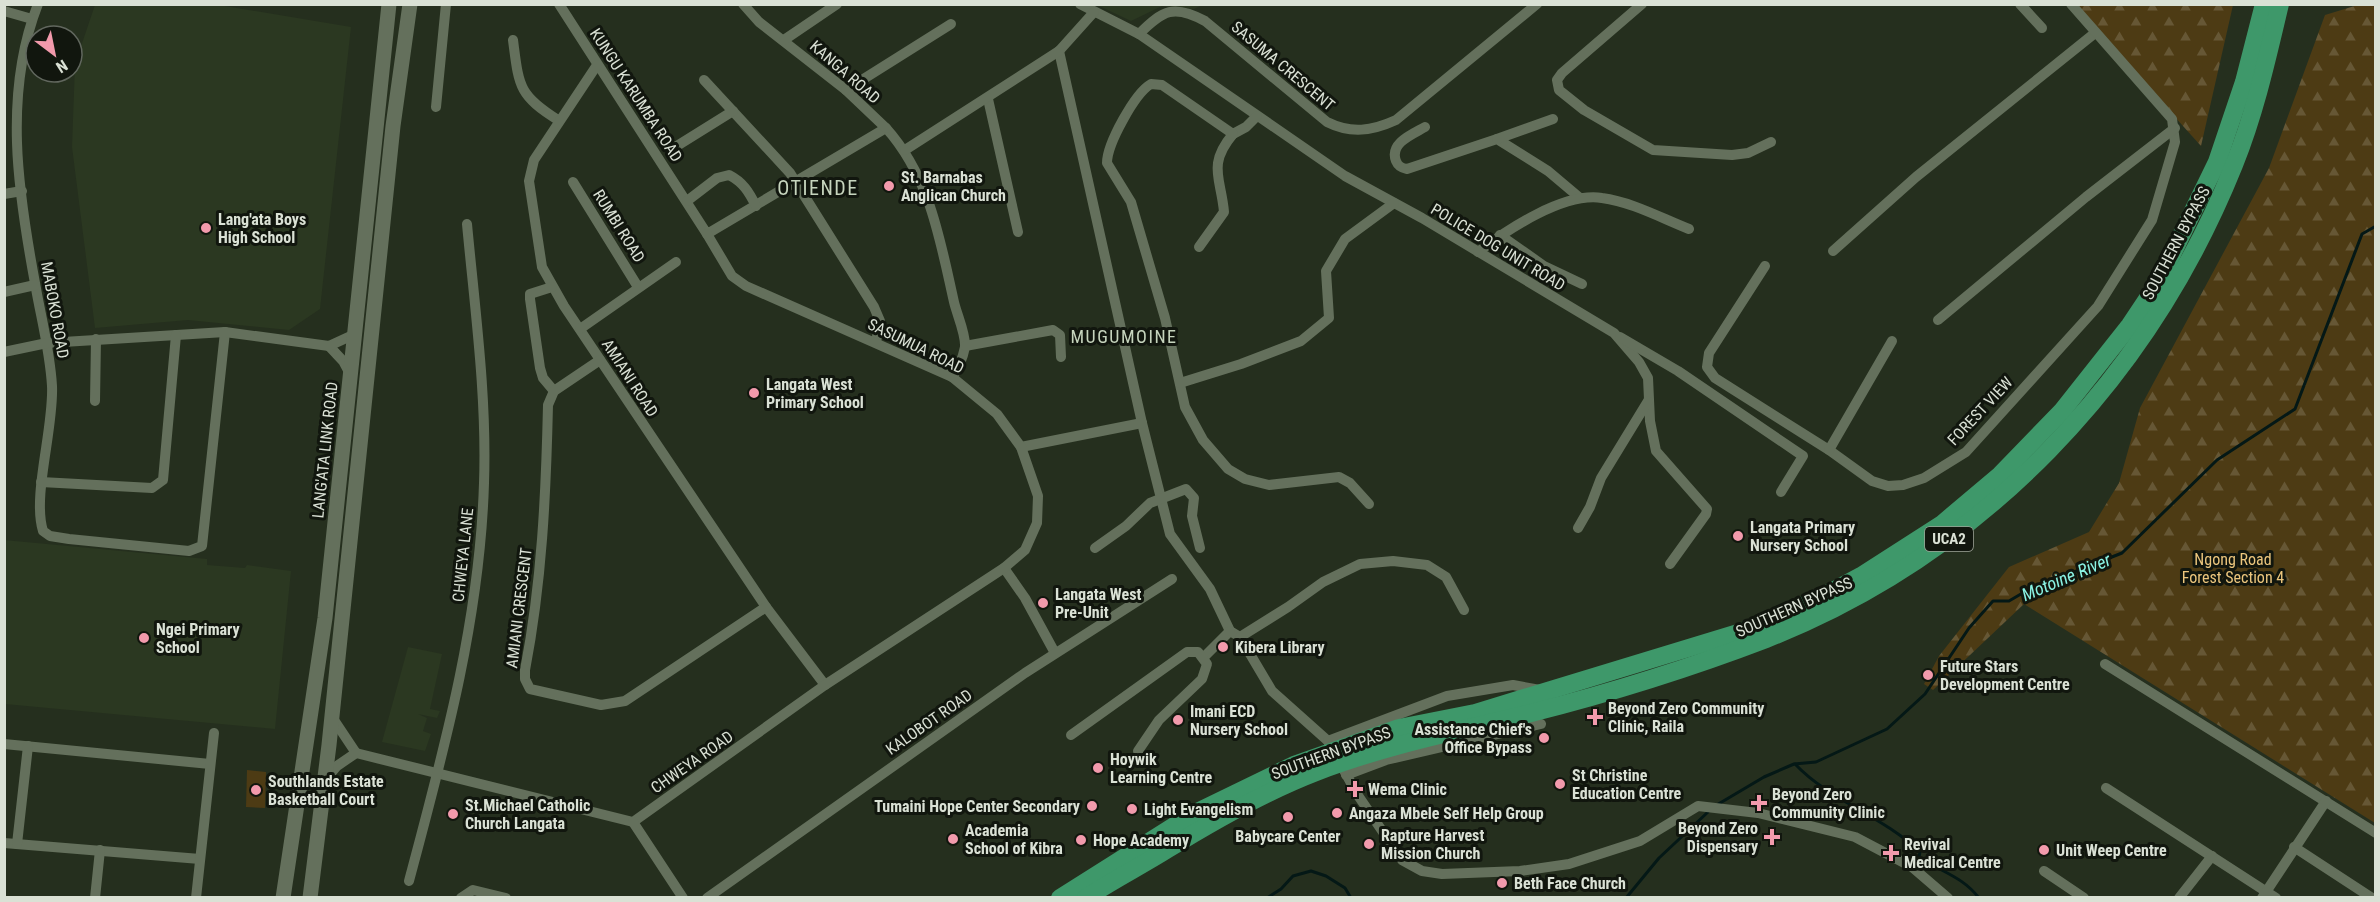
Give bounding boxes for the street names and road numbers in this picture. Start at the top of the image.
street label: SASUMA CRESCENT [1228,17,1338,115]
street label: KUNGU KARUMBA ROAD [586,25,686,165]
street label: KANGA ROAD [806,36,884,108]
street label: SOUTHERN BYPASS [2138,183,2214,303]
street label: RUMBI ROAD [589,186,649,266]
street label: POLICE DOG UNIT ROAD [1427,199,1569,295]
street label: MABOKO ROAD [37,260,73,360]
street label: SASUMUA ROAD [865,314,967,378]
street label: AMIANI ROAD [598,336,662,420]
street label: FOREST VIEW [1943,373,2017,449]
street label: LANG'ATA LINK ROAD [308,381,342,519]
street label: CHWEYA LANE [449,507,477,603]
road number: UCA2 [1925,527,1973,551]
street label: AMIANI CRESCENT [502,547,536,669]
street label: SOUTHERN BYPASS [1733,573,1855,641]
street label: KALOBOT ROAD [882,685,976,759]
street label: SOUTHERN BYPASS [1269,723,1393,783]
street label: CHWEYA ROAD [647,727,737,797]

